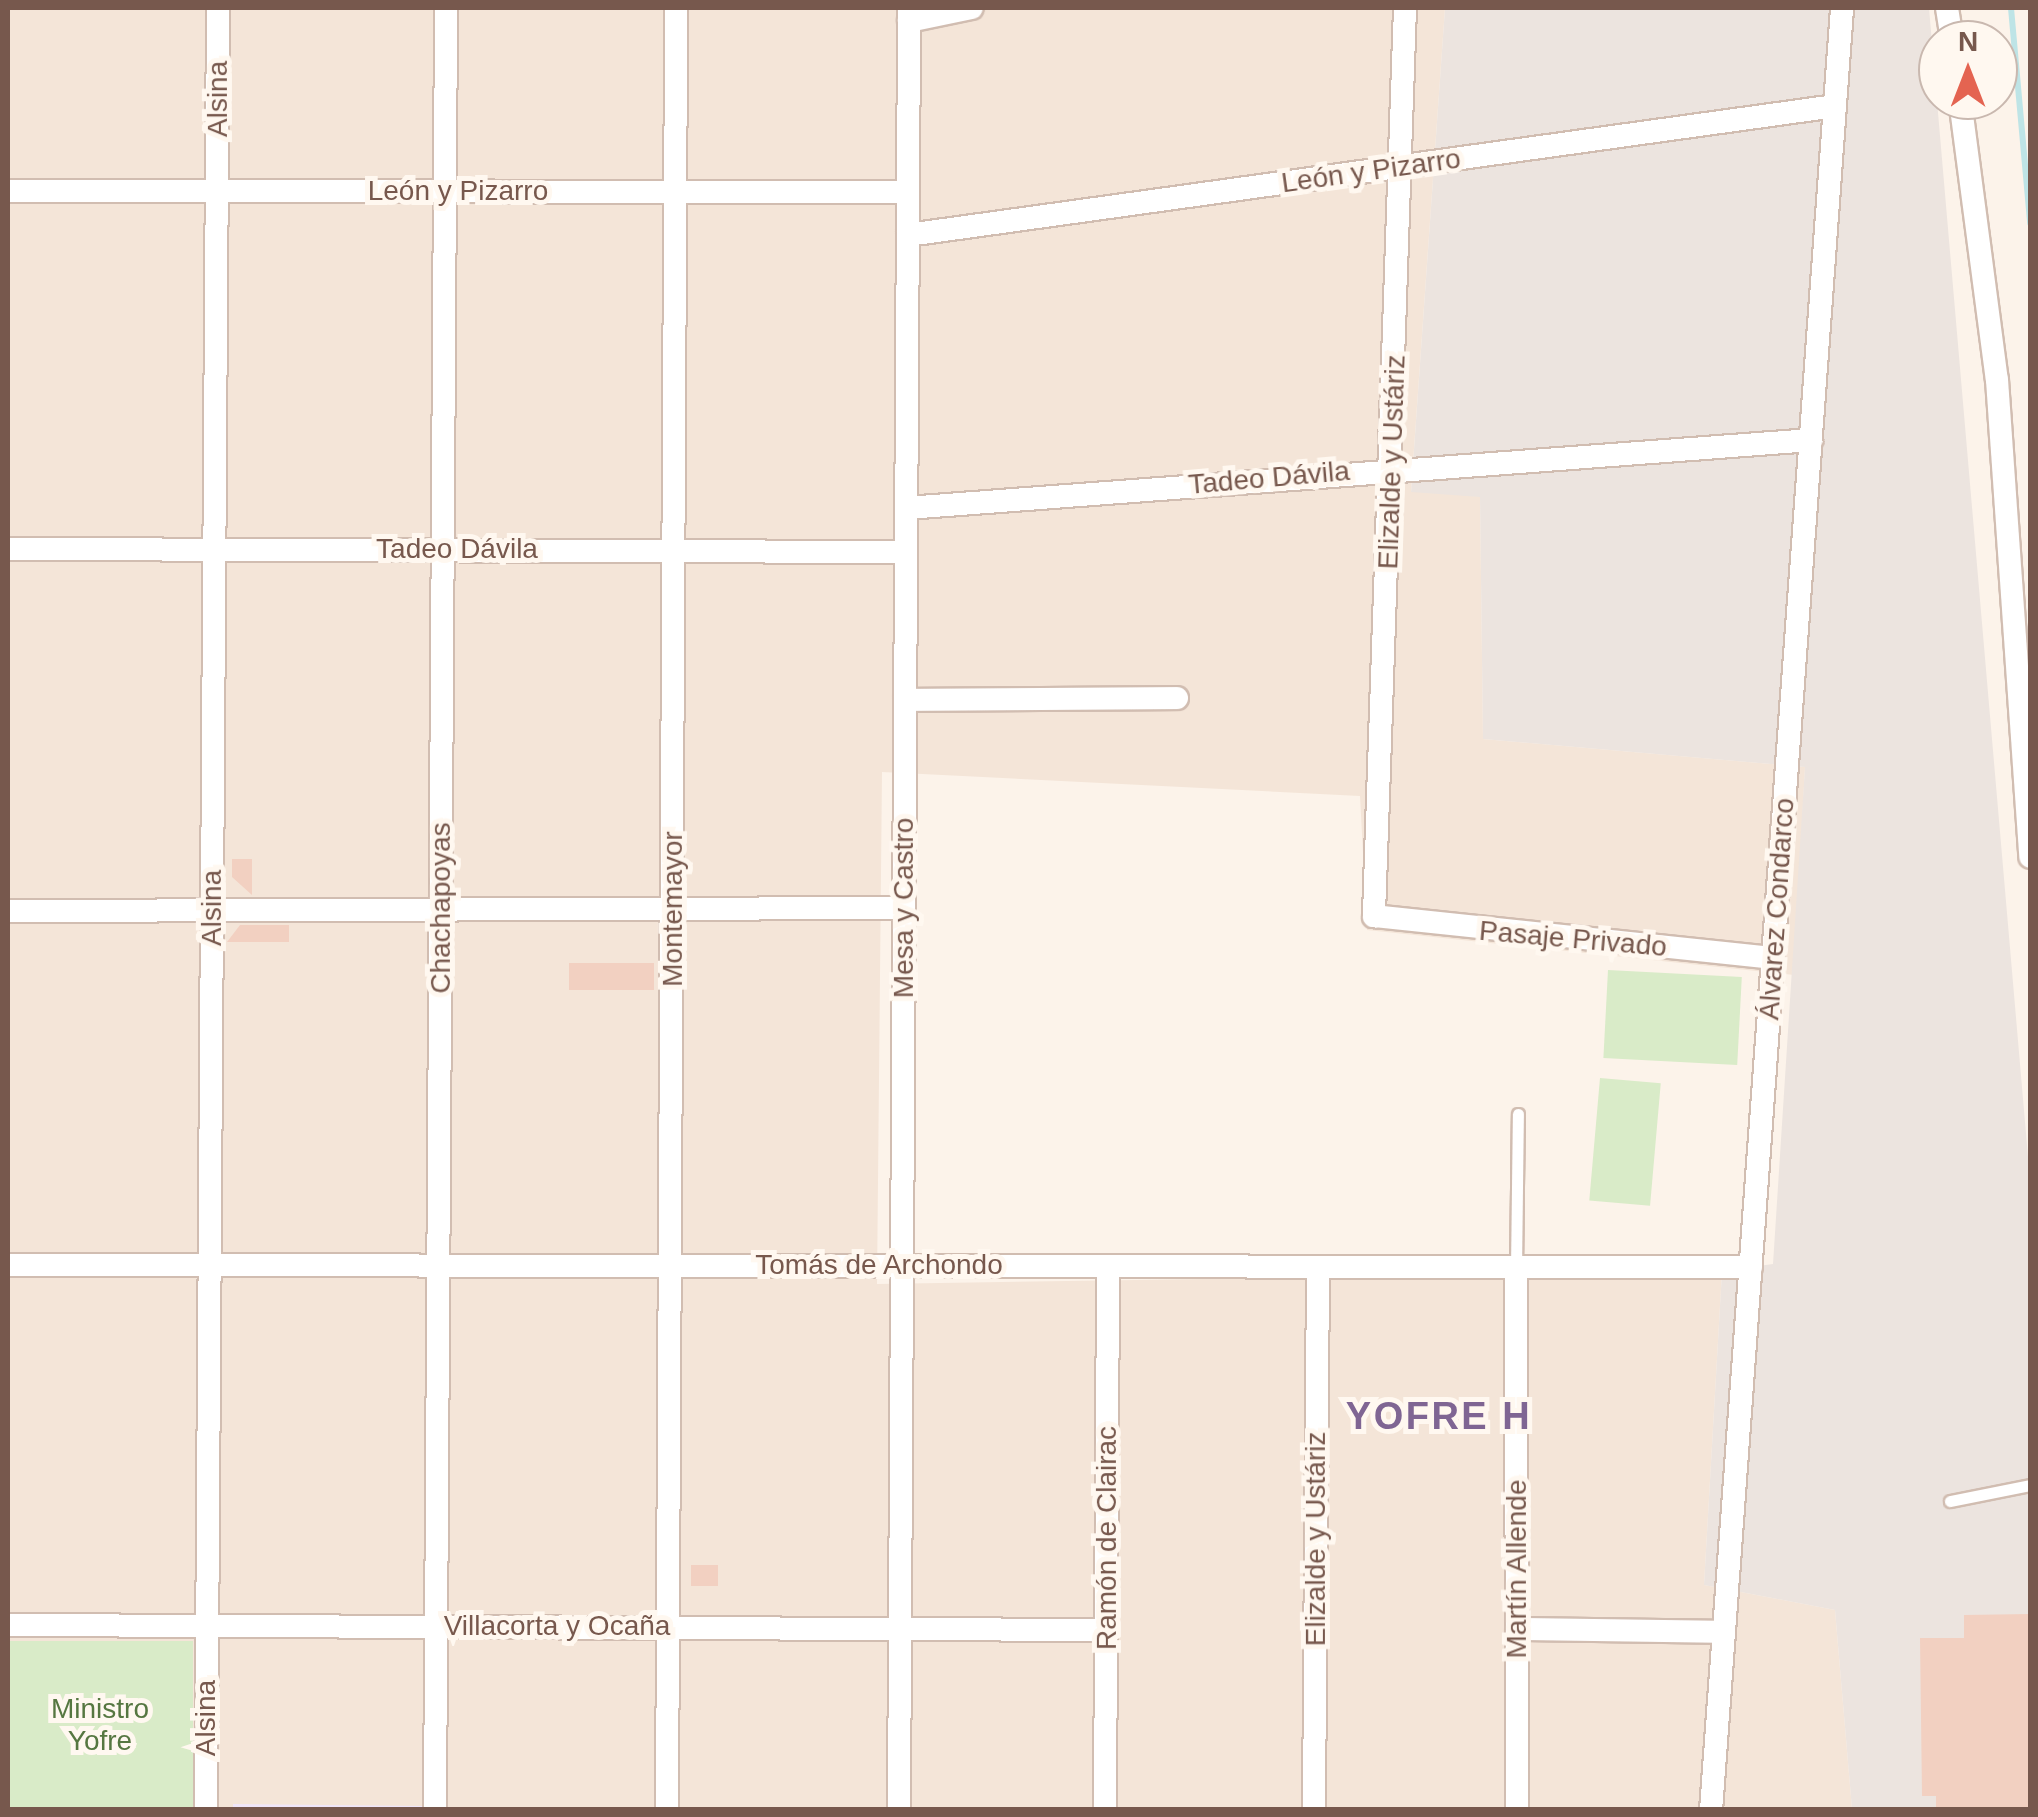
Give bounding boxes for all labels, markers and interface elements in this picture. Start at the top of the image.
north arrow [1918,20,2018,120]
text: N [1958,26,1978,57]
street label: Alsina [201,61,235,137]
street label: León y Pizarro [1279,142,1463,200]
street label: León y Pizarro [368,174,548,208]
street label: Elizalde y Ustáriz [1371,354,1413,570]
street label: Tadeo Dávila [1187,454,1351,502]
street label: Tadeo Dávila [376,532,538,566]
street label: Álvarez Condarco [1752,797,1802,1021]
street label: Mesa y Castro [887,818,921,998]
street label: Chachapoyas [424,822,458,994]
street label: Montemayor [656,831,690,987]
street label: Alsina [195,870,229,946]
street label: Pasaje Privado [1478,914,1668,964]
street label: Tomás de Archondo [754,1248,1004,1282]
district label: YOFRE H [1346,1394,1532,1440]
street label: Ramón de Clairac [1090,1426,1124,1650]
street label: Elizalde y Ustáriz [1299,1432,1333,1646]
street label: Martín Allende [1500,1479,1534,1659]
street label: Villacorta y Ocaña [444,1609,670,1643]
street label: Alsina [189,1680,223,1756]
park label: Ministro Yofre [51,1692,149,1758]

